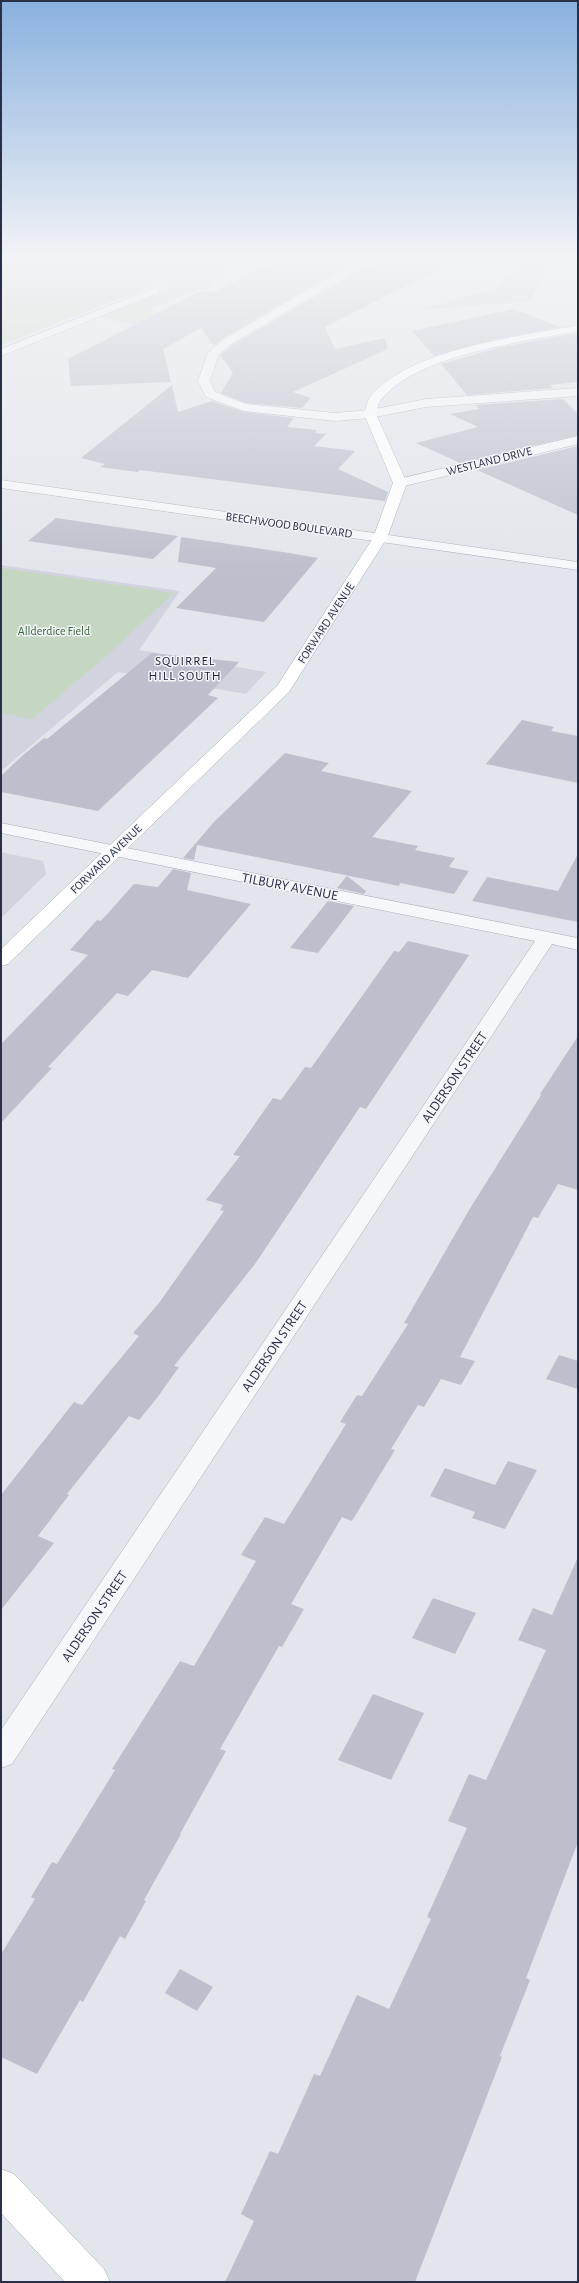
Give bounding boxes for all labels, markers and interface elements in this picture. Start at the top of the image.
street label: WESTLAND DRIVE [445,445,533,477]
street label: BEECHWOOD BOULEVARD [225,510,353,540]
street label: FORWARD AVENUE [295,580,357,666]
park label: Allderdice Field [18,625,90,637]
district label: SQUIRREL HILL SOUTH [148,655,222,683]
street label: FORWARD AVENUE [68,822,144,896]
street label: TILBURY AVENUE [241,871,339,903]
street label: ALDERSON STREET [419,1030,490,1126]
street label: ALDERSON STREET [239,1299,310,1395]
street label: ALDERSON STREET [59,1569,130,1665]

